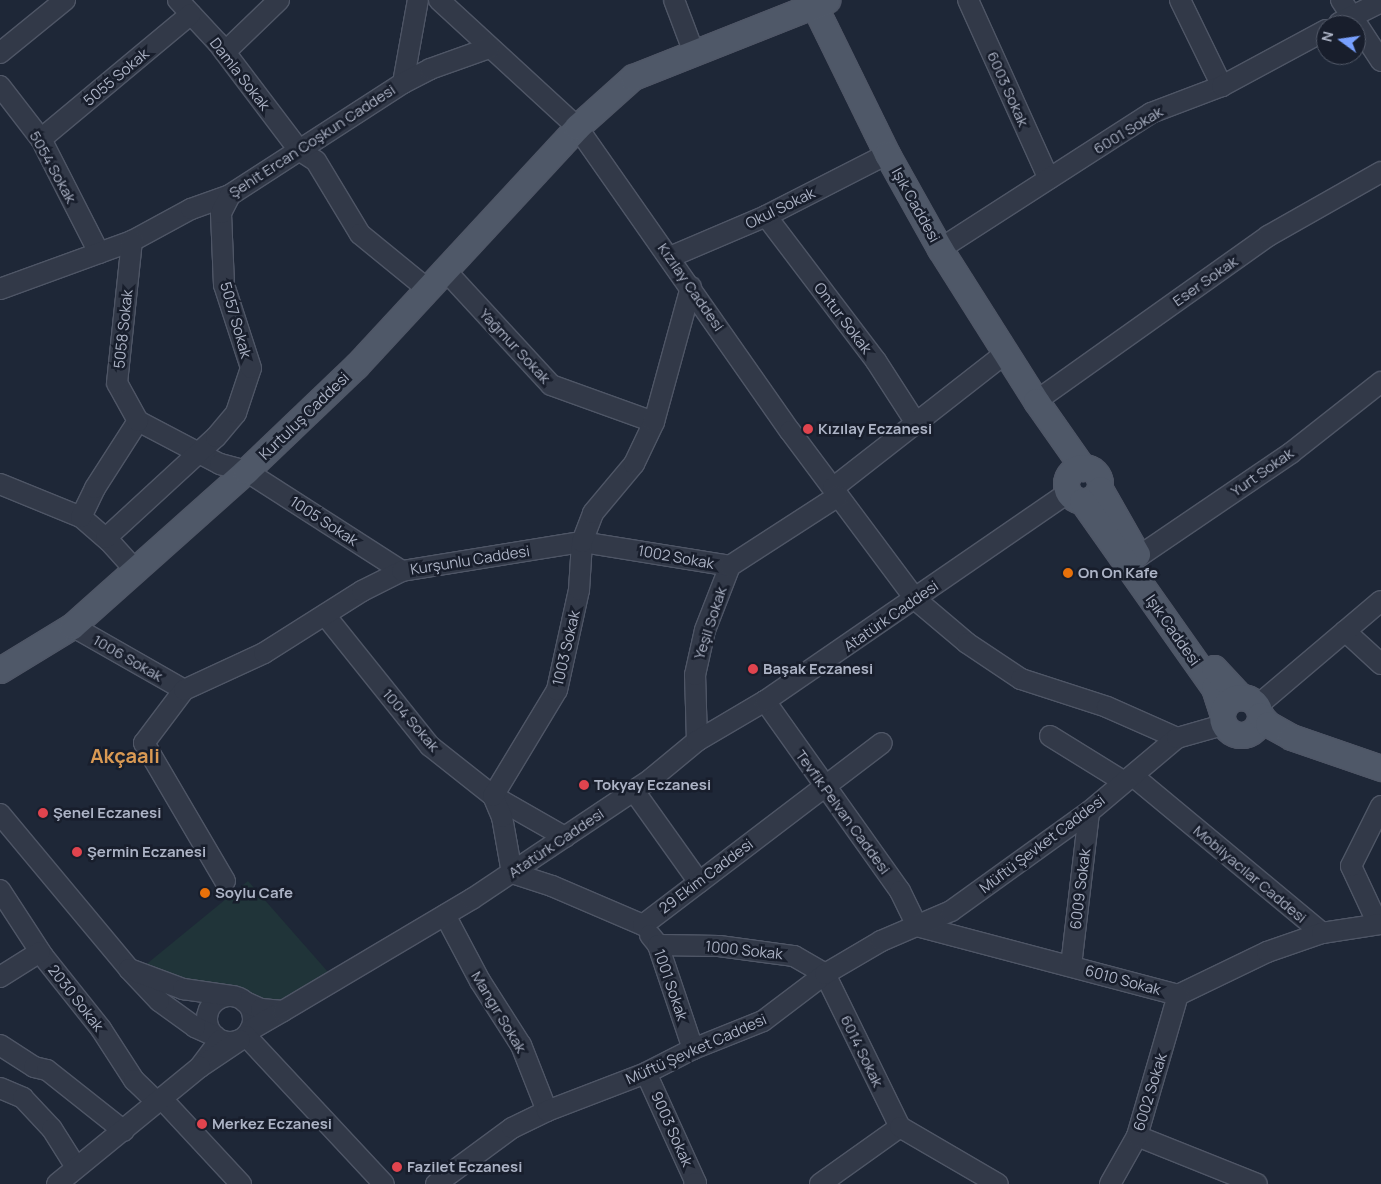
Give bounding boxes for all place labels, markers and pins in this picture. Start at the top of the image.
place label: Kızılay Eczanesi [818,420,932,438]
marker: Kızılay Eczanesi [802,423,814,435]
place label: On On Kafe [1078,564,1158,582]
marker: On On Kafe [1062,567,1074,579]
place label: Başak Eczanesi [763,660,873,678]
marker: Başak Eczanesi [747,663,759,675]
place label: Tokyay Eczanesi [594,776,711,794]
marker: Tokyay Eczanesi [578,779,590,791]
place label: Şenel Eczanesi [53,804,161,822]
marker: Şenel Eczanesi [37,807,49,819]
place label: Şermin Eczanesi [87,843,206,861]
marker: Şermin Eczanesi [71,846,83,858]
place label: Soylu Cafe [215,884,293,902]
marker: Soylu Cafe [199,887,211,899]
place label: Merkez Eczanesi [212,1115,332,1133]
marker: Merkez Eczanesi [196,1118,208,1130]
place label: Fazilet Eczanesi [407,1158,522,1176]
marker: Fazilet Eczanesi [391,1161,403,1173]

